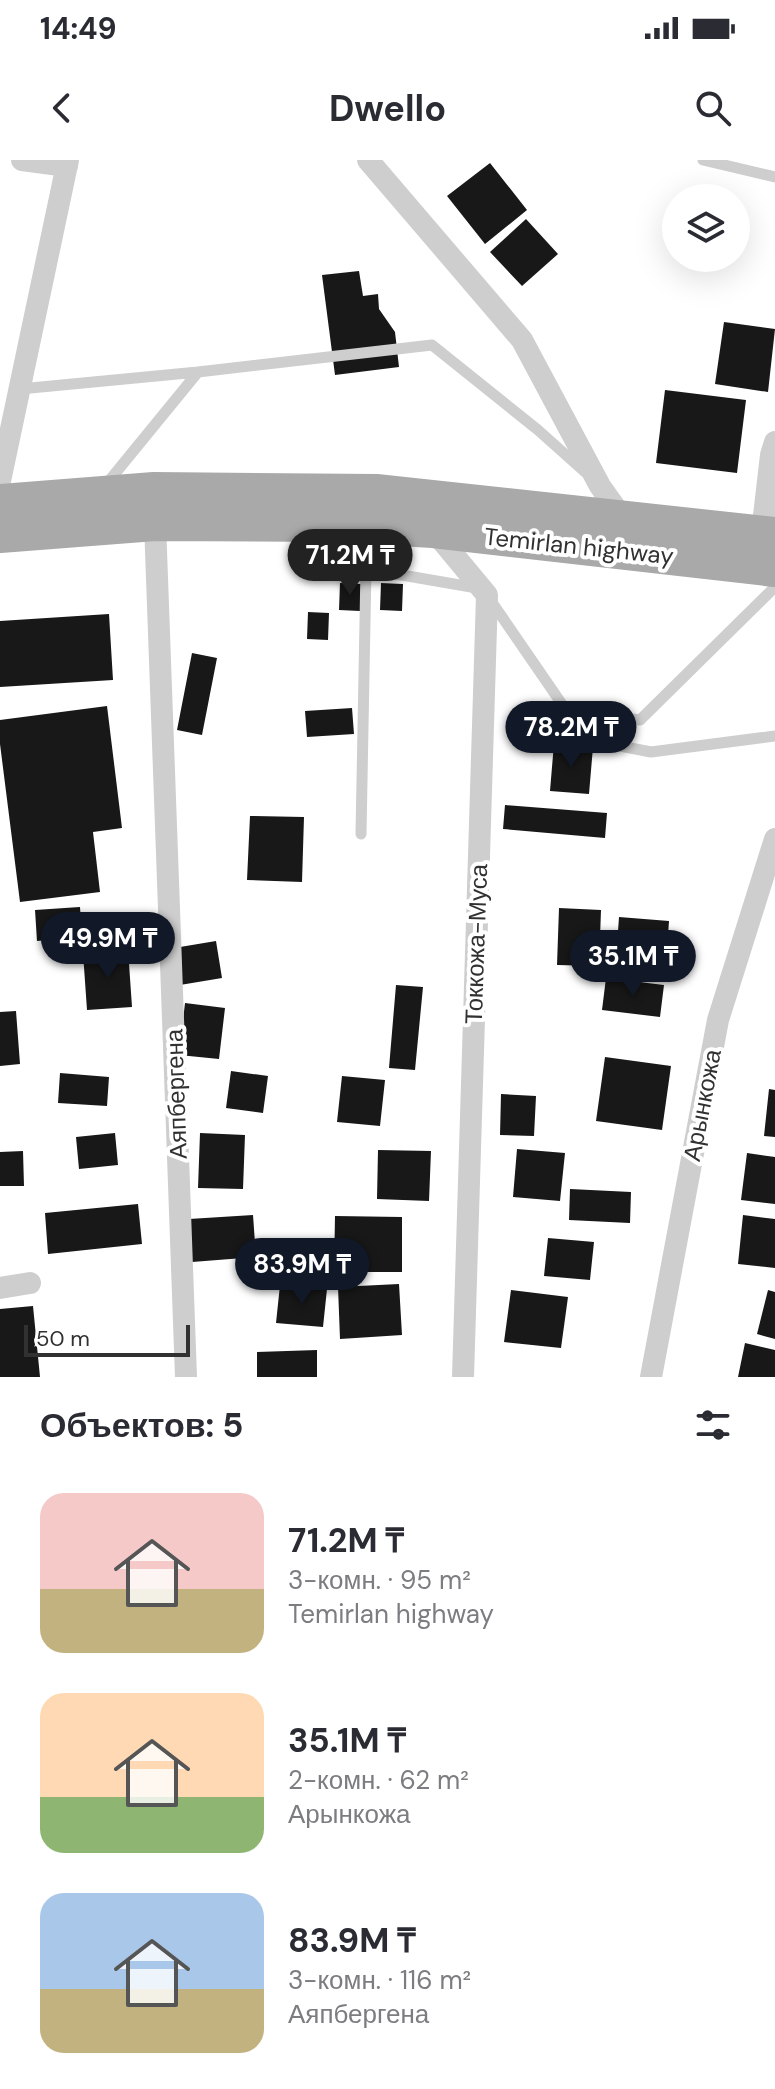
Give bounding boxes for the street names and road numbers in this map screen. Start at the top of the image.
street label: Temirlan highway [483,521,675,571]
street label: Токкожа-Муса [458,863,494,1025]
street label: Аяпбергена [158,1028,194,1160]
street label: Арынкожа [676,1046,728,1163]

